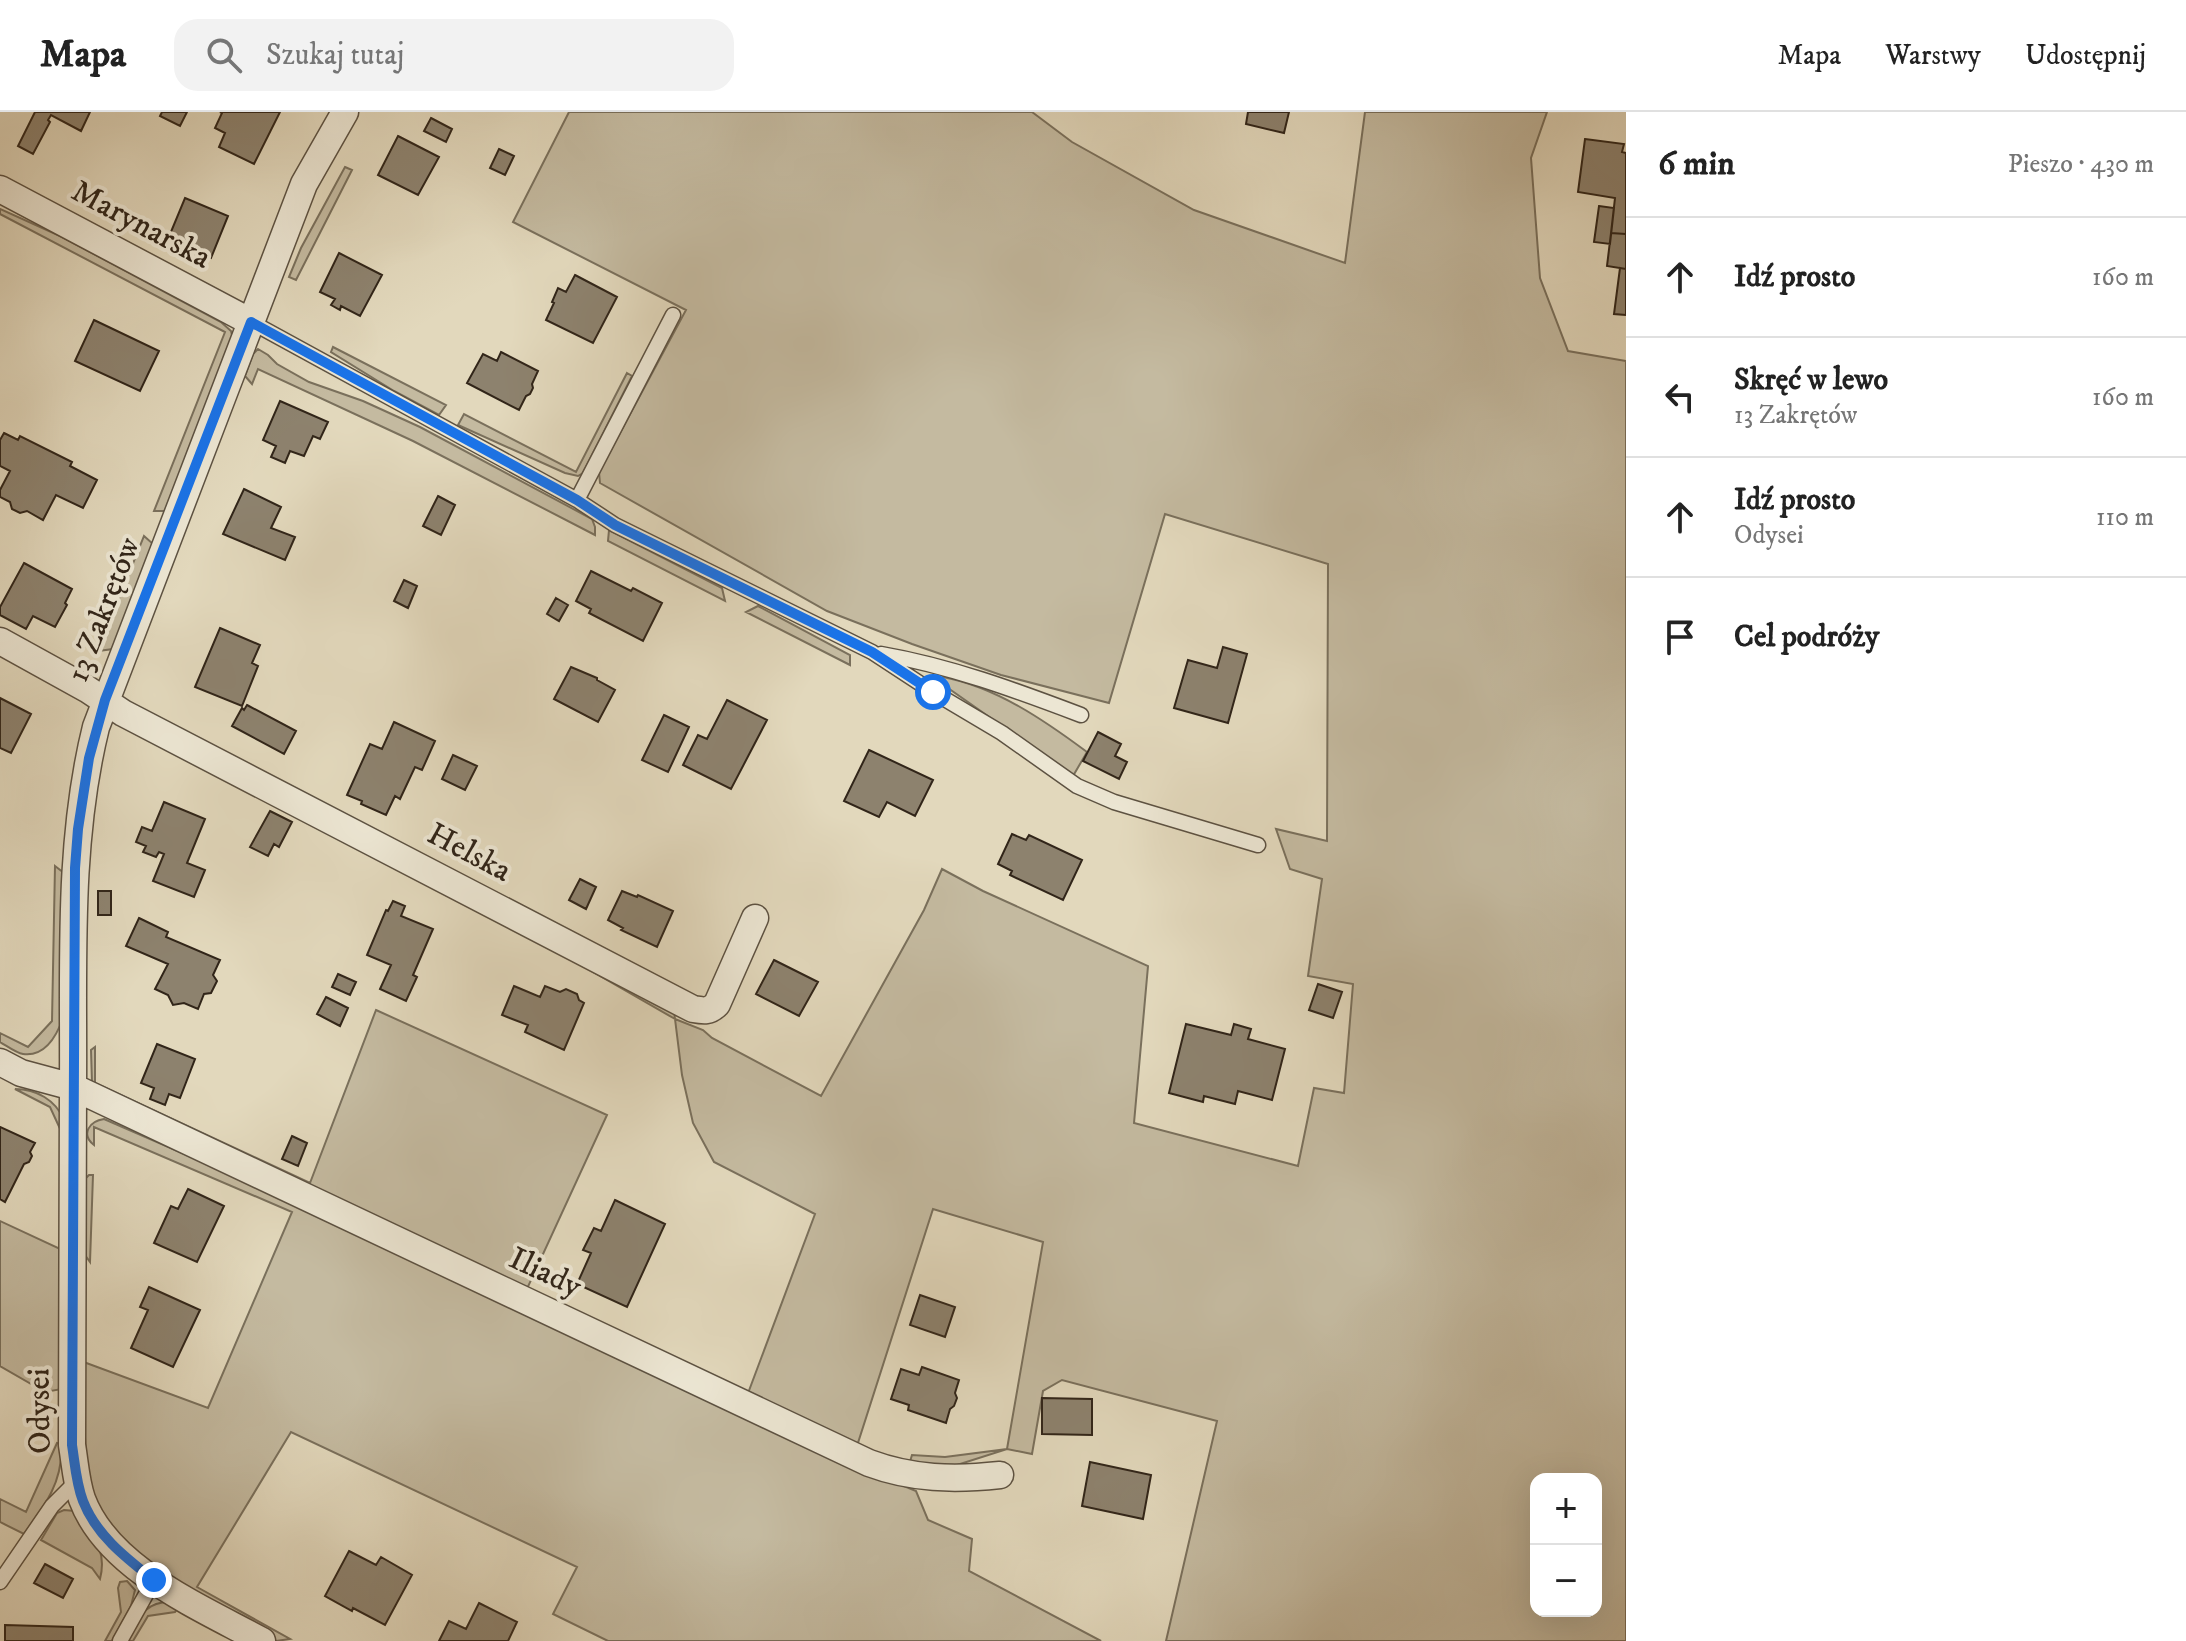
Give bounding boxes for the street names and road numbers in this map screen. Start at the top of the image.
street label: Marynarska [64,172,218,279]
street label: 13 Zakrętów [58,531,150,688]
street label: Helska [420,814,518,892]
street label: Iliady [502,1239,588,1307]
street label: Odysei [19,1368,61,1454]

